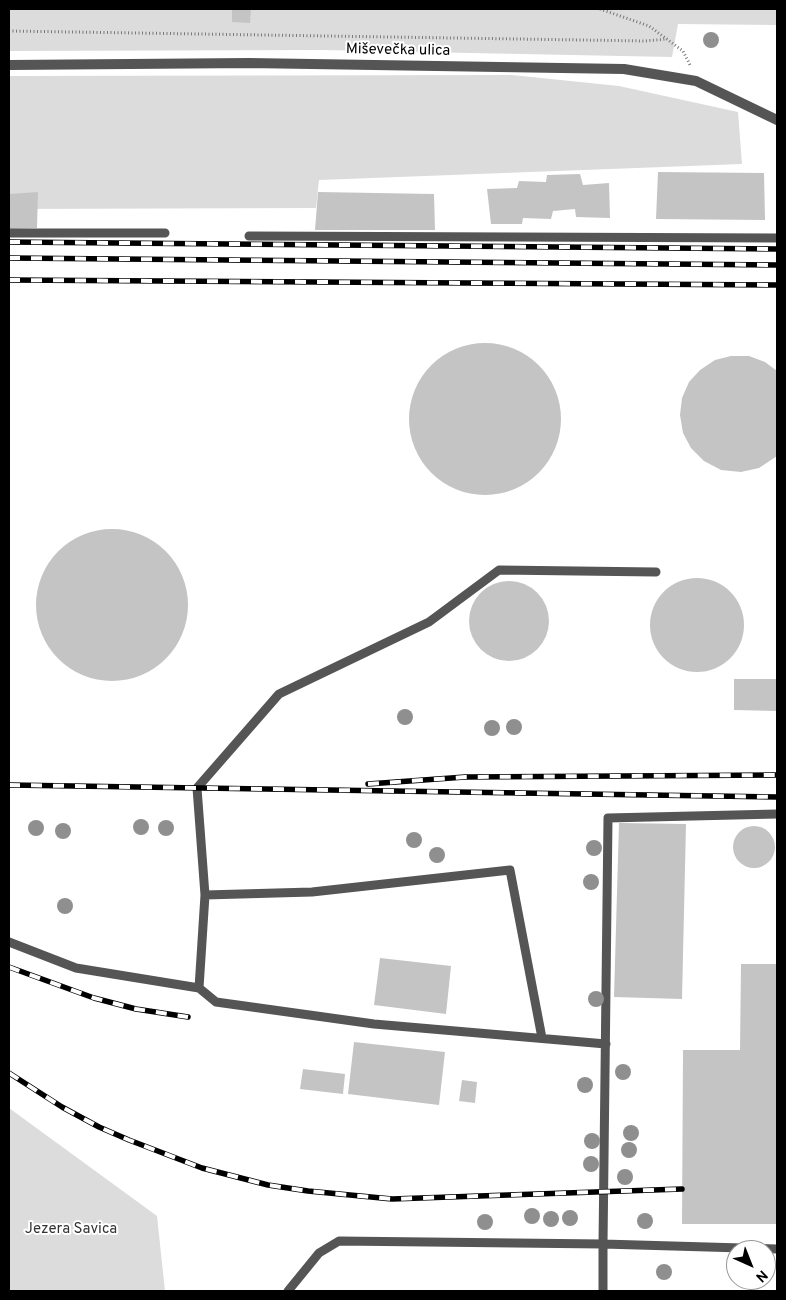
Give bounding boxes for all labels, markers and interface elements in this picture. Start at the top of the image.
street label: Miševečka ulica [346,41,450,61]
park label: Jezera Savica [25,1221,117,1239]
north arrow [726,1240,776,1290]
text: N [752,1266,771,1285]

